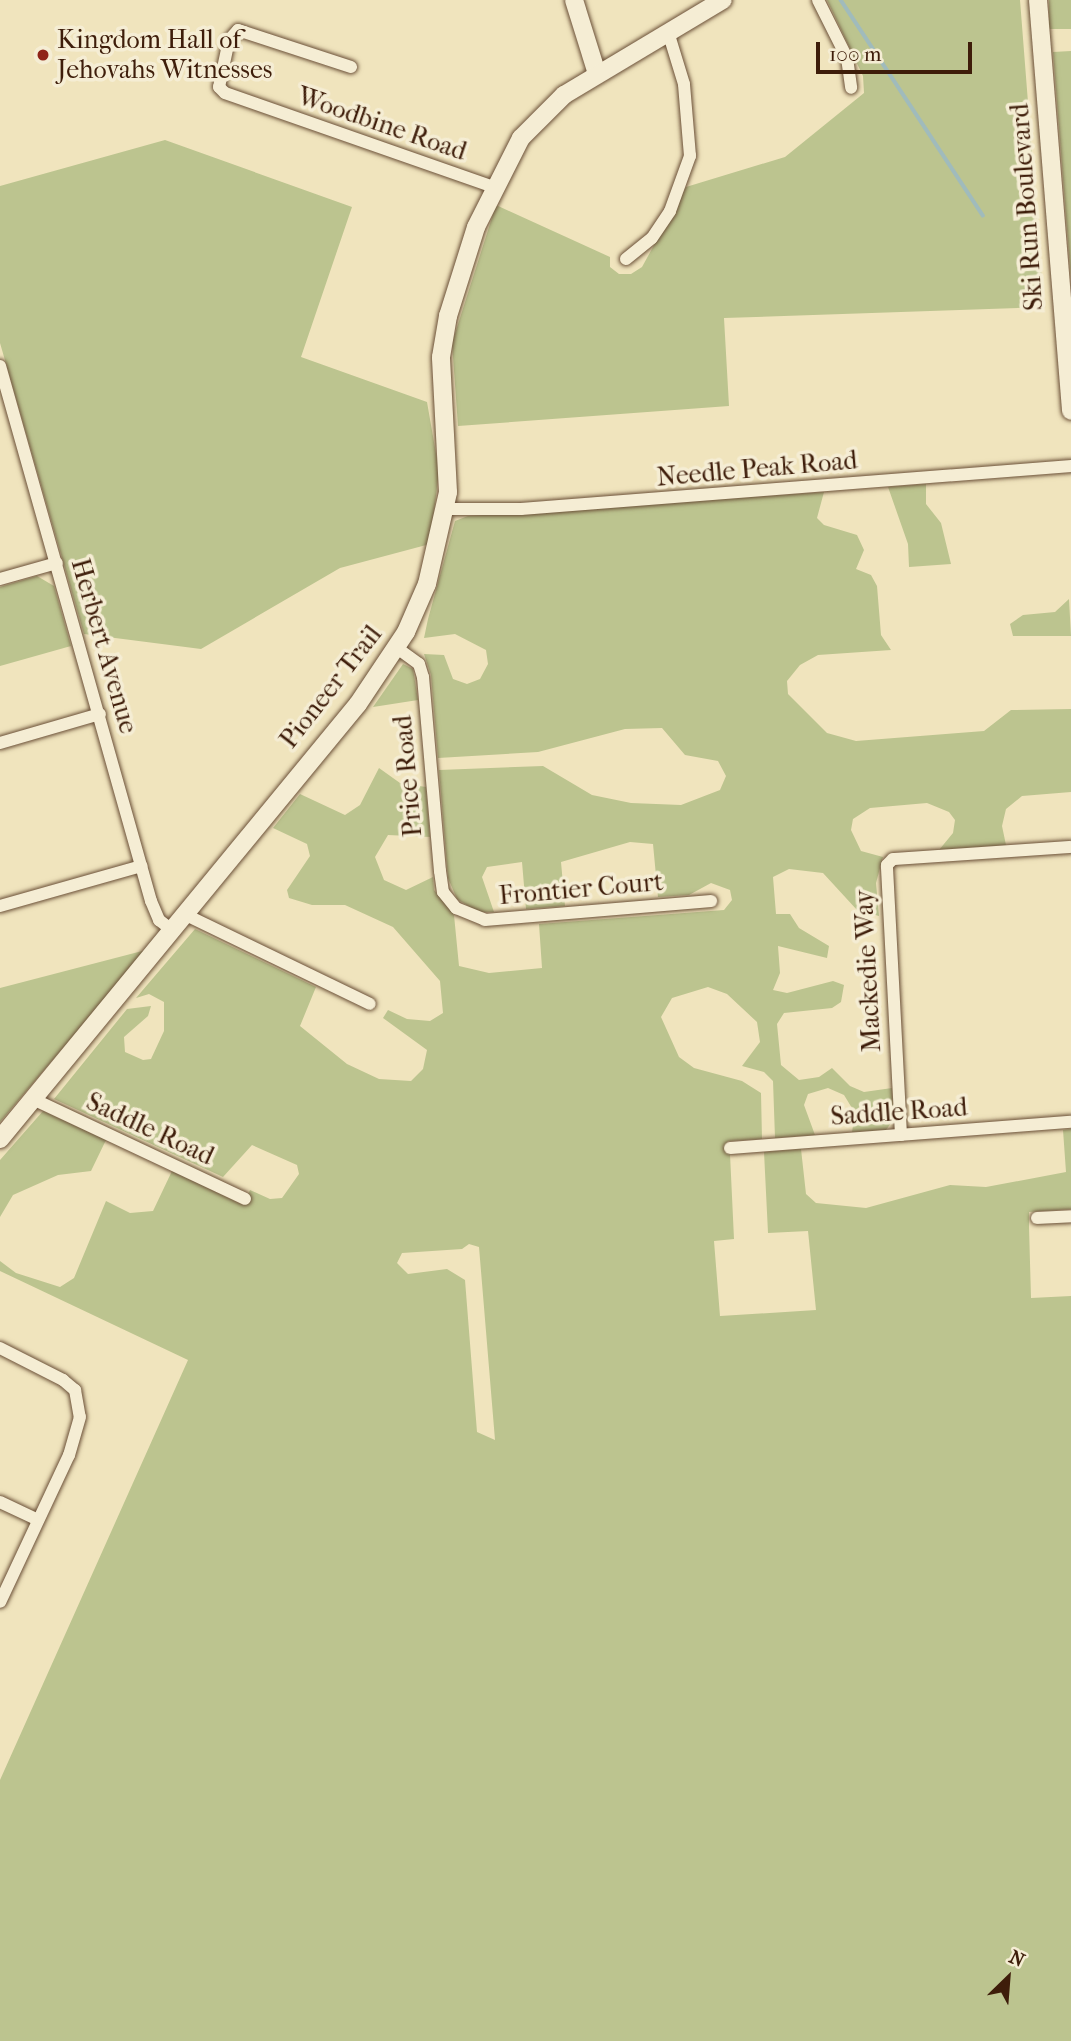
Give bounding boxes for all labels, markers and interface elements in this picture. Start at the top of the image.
place label: Kingdom Hall of Jehovahs Witnesses [57,24,272,86]
scale bar [819,28,975,72]
text: 100 m [829,42,882,66]
marker: Kingdom Hall of Jehovahs Witnesses [35,47,51,63]
street label: Woodbine Road [293,80,471,168]
street label: Ski Run Boulevard [1004,102,1050,312]
street label: Needle Peak Road [655,445,859,493]
street label: Herbert Avenue [64,555,144,737]
street label: Pioneer Trail [273,619,389,755]
street label: Price Road [387,714,429,838]
street label: Frontier Court [498,866,664,912]
street label: Mackedie Way [848,889,888,1053]
street label: Saddle Road [81,1086,219,1172]
street label: Saddle Road [830,1092,968,1132]
north arrow [973,1943,1043,2013]
text: N [1006,1946,1028,1972]

